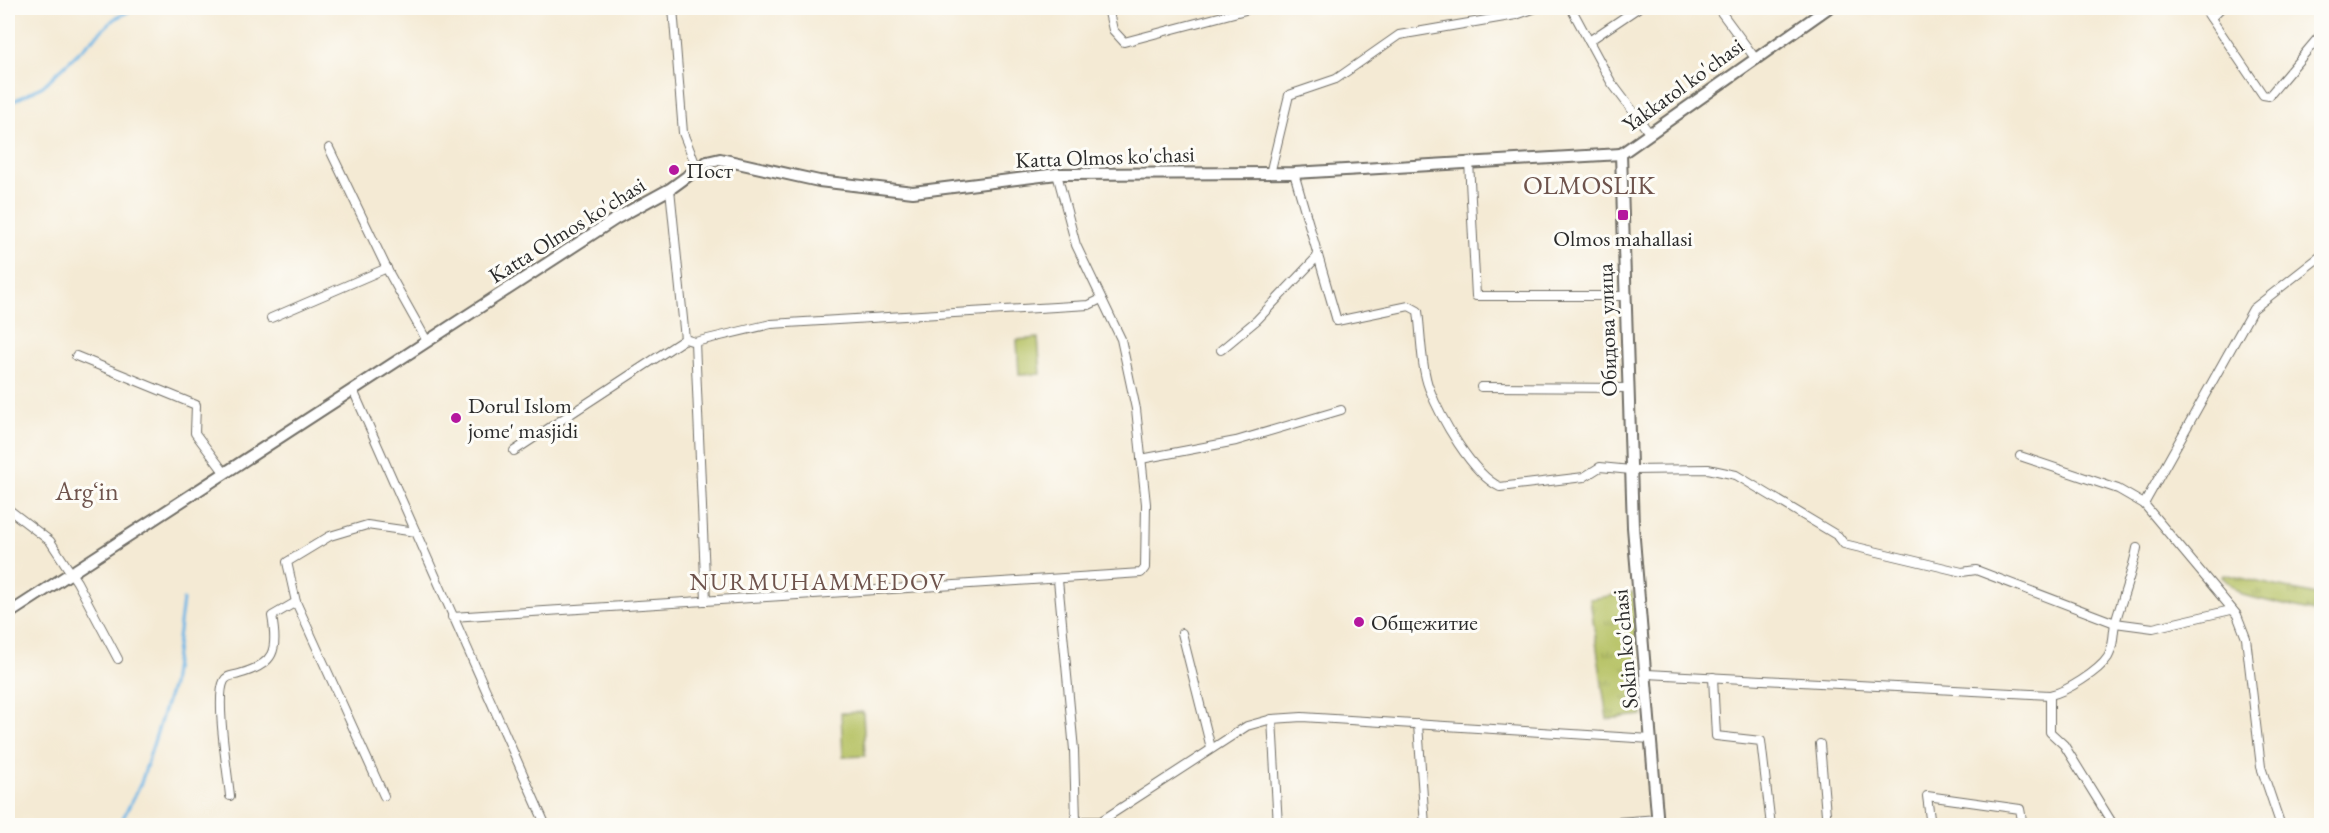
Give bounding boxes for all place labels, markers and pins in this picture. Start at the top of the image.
place label: Пост [686,156,733,185]
marker: Пост [667,163,681,177]
marker: Olmos mahallasi [1616,208,1630,222]
place label: Olmos mahallasi [1553,224,1693,253]
place label: Dorul Islom jome' masjidi [467,391,578,445]
marker: Dorul Islom jome' masjidi [449,411,463,425]
place label: Общежитие [1371,608,1478,637]
marker: Общежитие [1352,615,1366,629]

